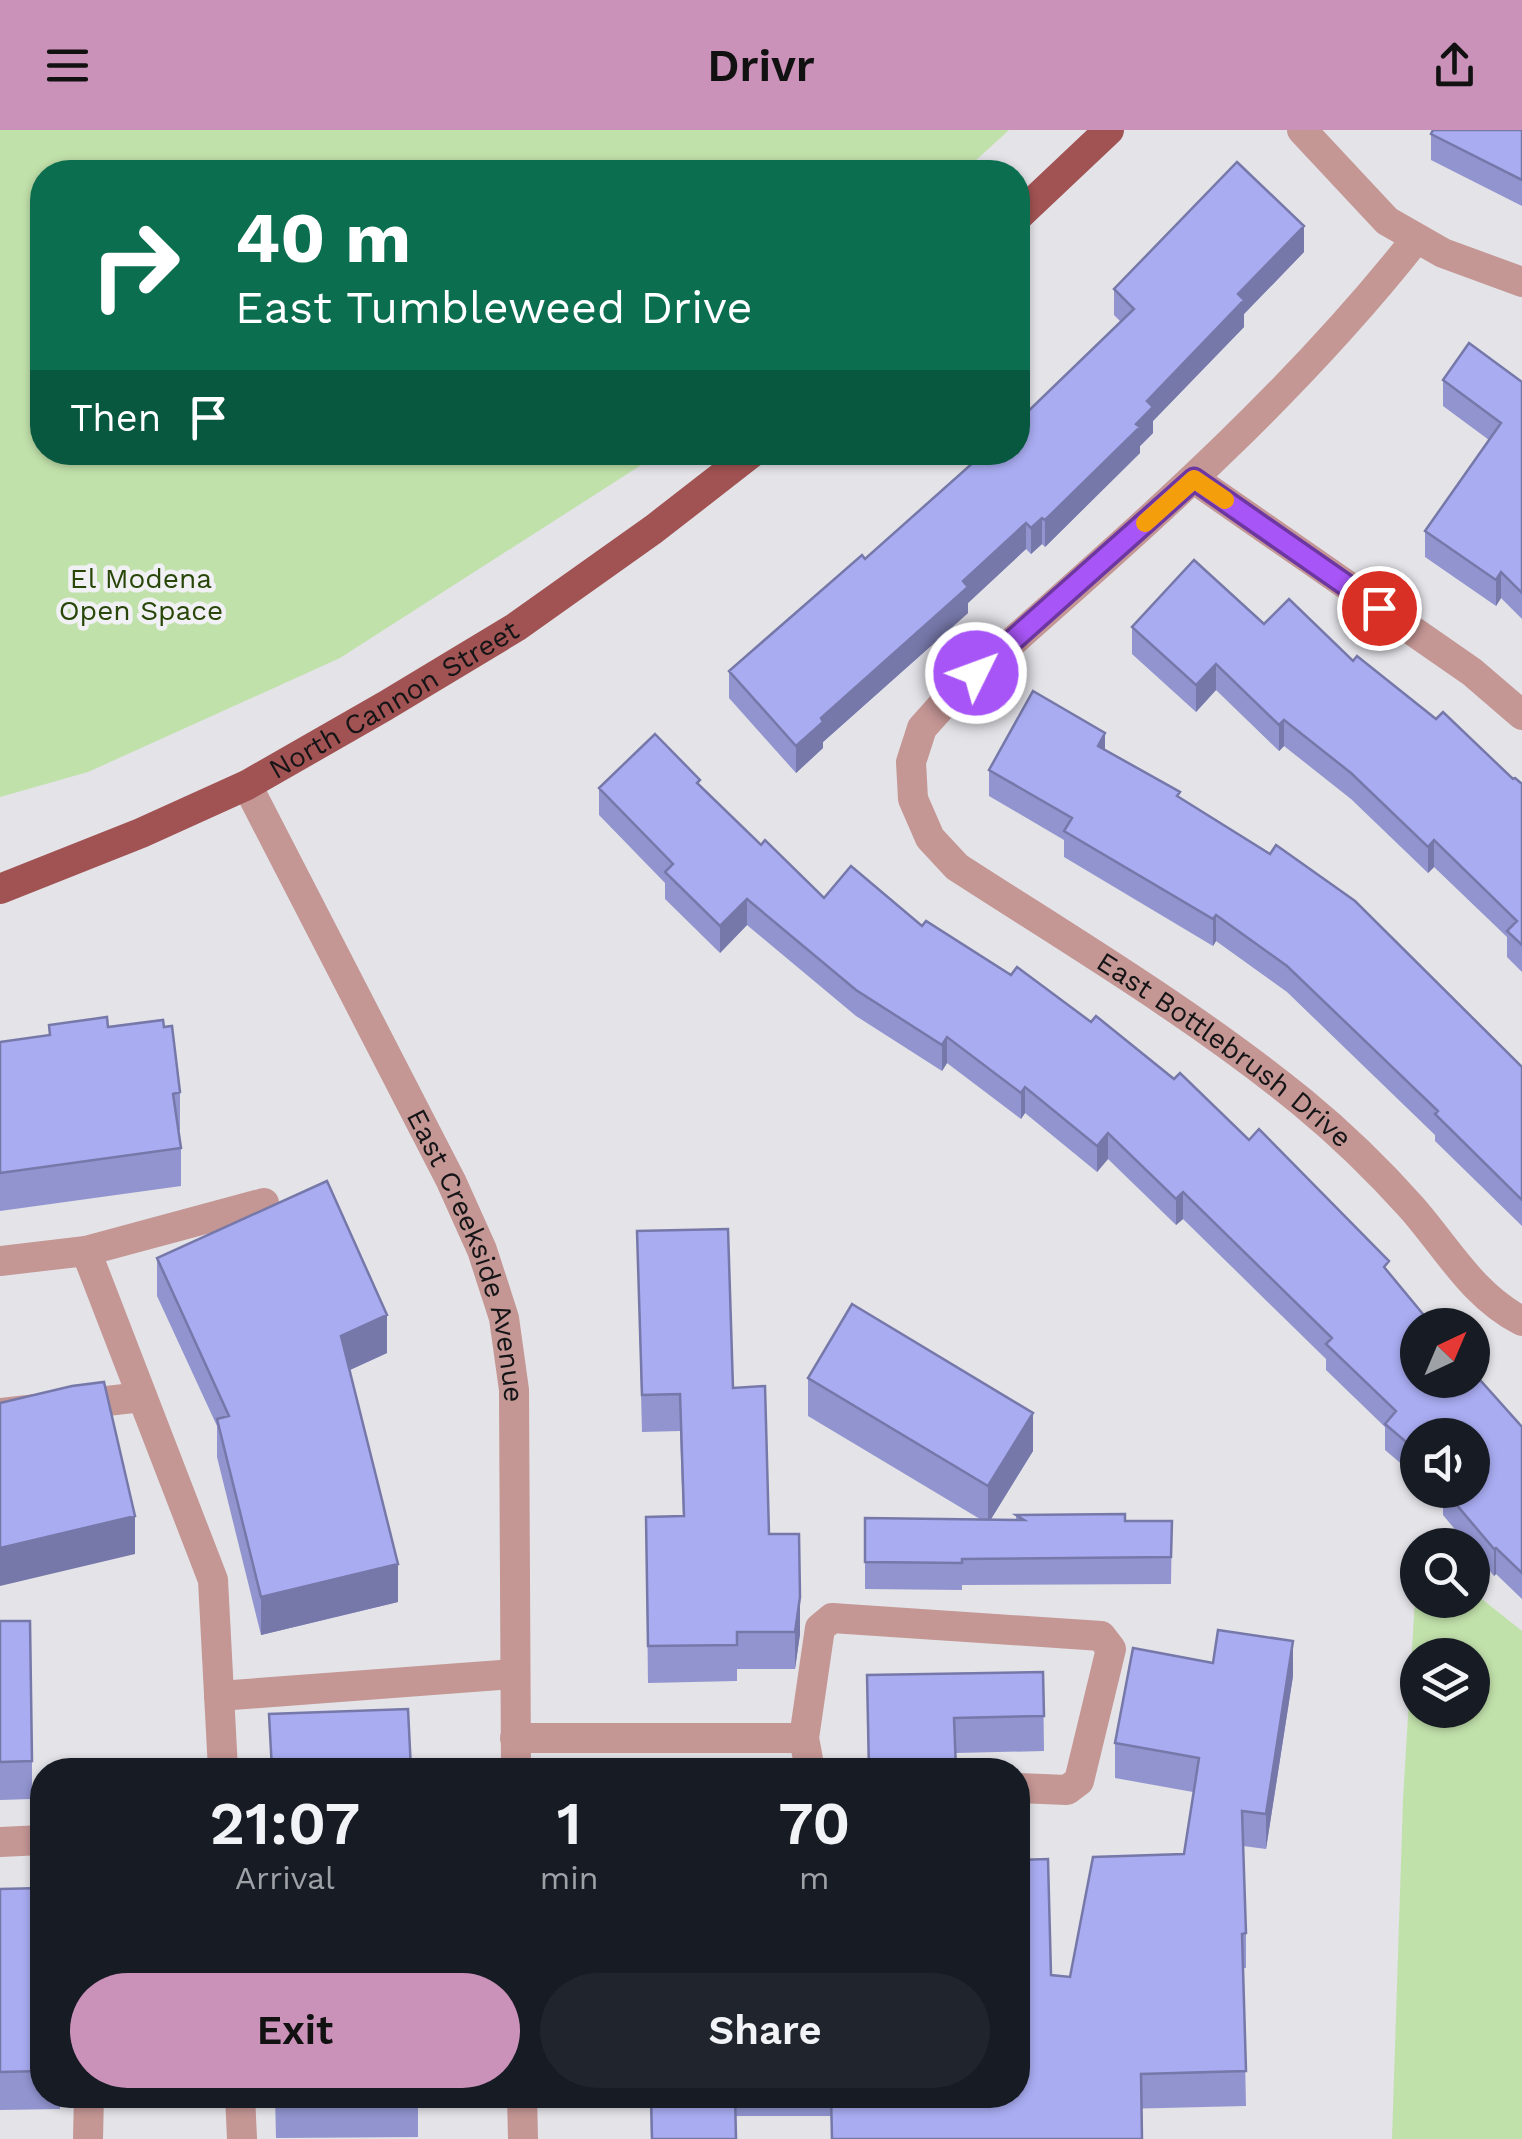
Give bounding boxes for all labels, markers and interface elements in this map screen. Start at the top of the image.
icon: menu [40,38,95,93]
icon: share [1427,38,1482,93]
text: Drivr [707,39,815,92]
text: 40 m [235,197,411,279]
icon: right [70,200,200,330]
text: East Tumbleweed Drive [235,281,753,334]
icon: arrive [181,390,236,445]
text: Then [70,396,161,440]
park label: El Modena Open Space [59,562,223,627]
pin [1337,566,1422,651]
icon: arrive [1352,581,1407,636]
street label: North Cannon Street [263,613,525,785]
position arrow [924,621,1028,725]
street label: East Bottlebrush Drive [1091,944,1359,1154]
street label: East Creekside Avenue [400,1103,531,1402]
north arrow [1400,1308,1490,1398]
map controls [1400,1308,1490,1728]
button: sound [1400,1418,1490,1508]
button: search [1400,1528,1490,1618]
button: layers [1400,1638,1490,1728]
text: 21:07 [210,1788,360,1859]
text: 1 [557,1788,582,1859]
text: 70 [778,1788,850,1859]
text: Arrival [235,1859,335,1897]
text: min [540,1859,599,1897]
text: m [799,1859,830,1897]
button: Exit [70,1973,520,2088]
button: Share [540,1973,990,2088]

